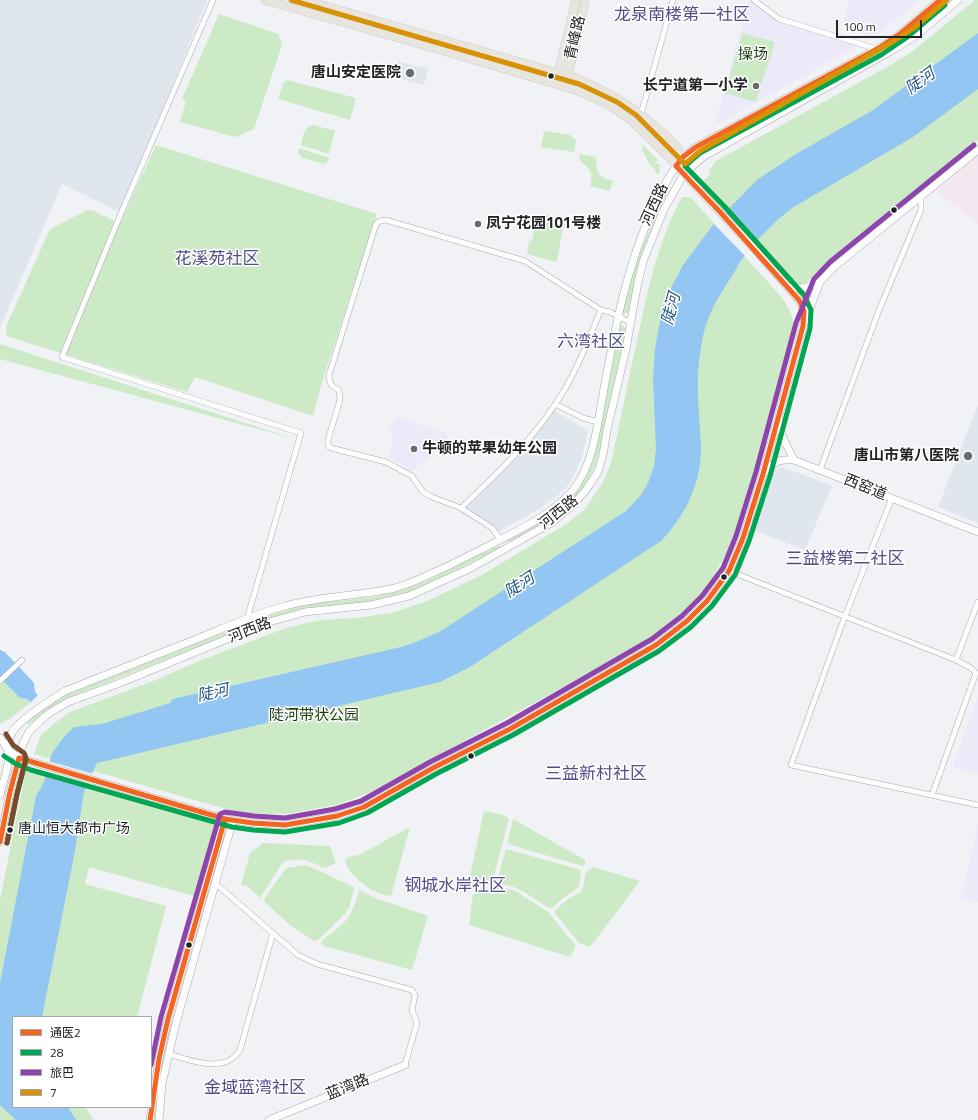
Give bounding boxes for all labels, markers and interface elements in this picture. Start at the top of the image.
district label: 龙泉南楼第一社区 [614,6,750,26]
scale bar [838,12,924,38]
street label: 青峰路 [562,14,590,62]
text: 100 m [843,17,876,36]
park label: 操场 [738,46,768,64]
place label: 唐山安定医院 [311,64,401,82]
water label: 陡河 [902,65,940,99]
marker: 唐山安定医院 [404,67,416,79]
unlabelled marker [546,71,556,81]
place label: 长宁道第一小学 [643,77,748,95]
marker: 长宁道第一小学 [751,81,761,91]
street label: 河西路 [637,181,673,229]
unlabelled marker [889,205,899,215]
place label: 凤宁花园101号楼 [486,215,601,233]
marker: 凤宁花园101号楼 [473,219,483,229]
district label: 花溪苑社区 [175,250,259,270]
water label: 陡河 [659,291,685,327]
district label: 六湾社区 [557,333,625,353]
place label: 牛顿的苹果幼年公园 [422,440,557,458]
marker: 牛顿的苹果幼年公园 [409,444,419,454]
place label: 唐山市第八医院 [854,447,959,465]
marker: 唐山市第八医院 [962,450,974,462]
street label: 西窑道 [841,471,889,505]
street label: 河西路 [536,492,582,534]
district label: 三益楼第二社区 [786,550,904,570]
water label: 陡河 [501,569,539,603]
unlabelled marker [719,572,729,582]
street label: 河西路 [226,615,274,647]
water label: 陡河 [195,681,231,707]
park label: 陡河带状公园 [269,707,359,725]
unlabelled marker [466,751,476,761]
district label: 三益新村社区 [545,765,647,785]
place label: 唐山恒大都市广场 [18,822,130,838]
marker: 唐山恒大都市广场 [5,825,15,835]
district label: 钢城水岸社区 [404,877,506,897]
unlabelled marker [184,940,194,950]
legend [12,1016,152,1108]
text: 通医2 [50,1023,81,1042]
text: 28 [50,1043,63,1062]
text: 旅巴 [50,1063,74,1082]
street label: 蓝湾路 [324,1071,372,1105]
district label: 金域蓝湾社区 [204,1079,306,1099]
text: 7 [50,1083,57,1102]

